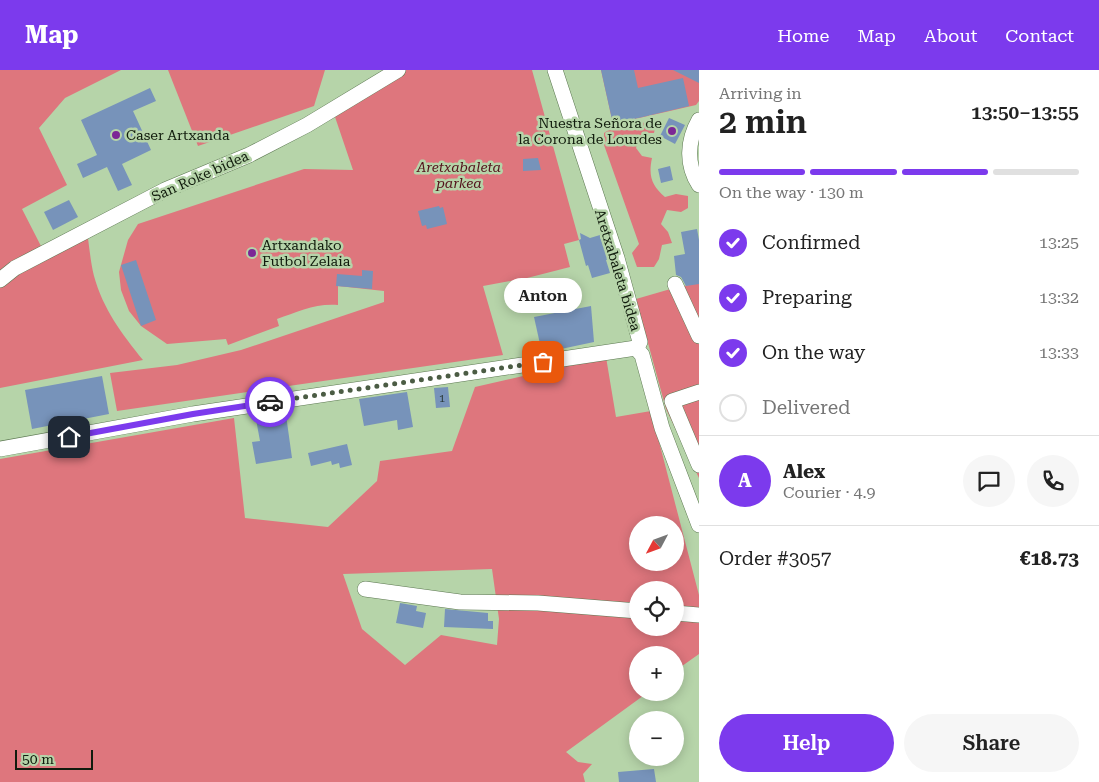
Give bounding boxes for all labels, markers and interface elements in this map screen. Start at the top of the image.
text: Map [25,21,79,49]
text: Home [777,25,829,46]
text: Map [857,25,896,46]
text: About [924,25,977,46]
text: Contact [1005,25,1074,46]
text: Arriving in [719,84,802,103]
text: 13:50–13:55 [971,101,1079,124]
text: 2 min [719,103,807,141]
place label: Nuestra Señora de la Corona de Lourdes [518,115,662,147]
marker: Nuestra Señora de la Corona de Lourdes [666,125,678,137]
place label: Caser Artxanda [126,127,230,143]
marker: Caser Artxanda [110,129,122,141]
street label: San Roke bidea [149,147,251,205]
park label: Aretxabaleta parkea [416,159,501,191]
text: On the way · 130 m [719,183,864,202]
street label: Aretxabaleta bidea [592,207,644,333]
icon: check [719,229,747,257]
text: Confirmed [762,231,860,254]
text: 13:25 [1039,233,1079,252]
place label: Artxandako Futbol Zelaia [262,237,351,269]
marker: Artxandako Futbol Zelaia [246,247,258,259]
callout: Anton [504,277,582,312]
icon: check [719,284,747,312]
text: Anton [519,286,567,305]
text: Preparing [762,286,852,309]
text: 13:32 [1039,288,1079,307]
icon: check [719,339,747,367]
pin [522,341,564,383]
text: On the way [762,341,865,364]
text: 13:33 [1039,343,1079,362]
icon: bag [529,348,557,376]
courier [245,377,295,427]
icon: car [256,388,284,416]
house number: 1 [439,392,445,405]
text: Delivered [762,396,850,419]
pin [48,416,90,458]
icon: home [55,423,83,451]
button: chat [963,455,1015,507]
button: phone [1027,455,1079,507]
text: Alex [783,460,825,483]
text: A [738,469,752,492]
text: Courier · 4.9 [783,483,876,502]
north arrow [629,516,684,571]
map controls [629,516,684,766]
text: Order #3057 [719,547,831,570]
text: €18.73 [1020,547,1079,570]
button: locate [629,581,684,636]
button: + [629,646,684,701]
button: − [629,711,684,766]
button: Help [719,714,894,772]
button: Share [904,714,1079,772]
scale bar [15,747,92,770]
text: 50 m [22,751,54,767]

